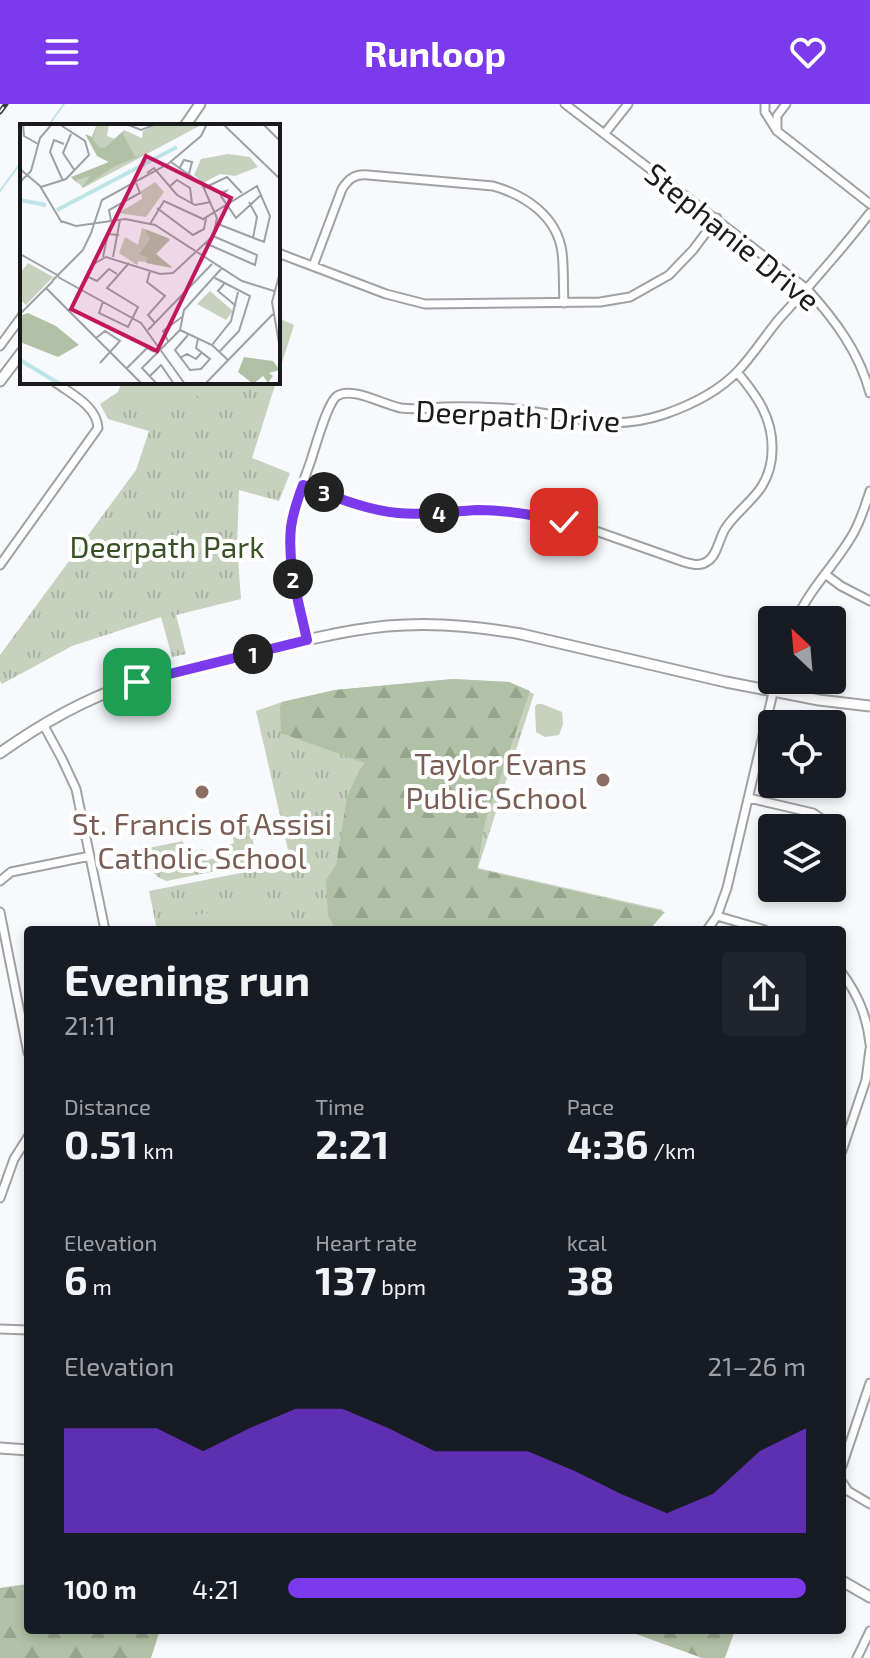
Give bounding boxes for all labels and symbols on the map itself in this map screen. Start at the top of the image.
inset map [20,124,280,384]
street label: Stephanie Drive [638,155,828,317]
street label: Deerpath Drive [415,392,621,438]
pin: 3 [304,472,344,512]
pin [530,488,598,556]
pin: 4 [419,493,459,533]
park label: Deerpath Park [70,528,264,564]
pin: 2 [273,559,313,599]
north arrow [758,606,846,694]
pin: 1 [233,634,273,674]
pin [103,648,171,716]
place label: Taylor Evans Public School [405,745,587,815]
marker: Taylor Evans Public School [594,771,612,789]
marker: St. Francis of Assisi Catholic School [193,783,211,801]
place label: St. Francis of Assisi Catholic School [72,805,332,875]

